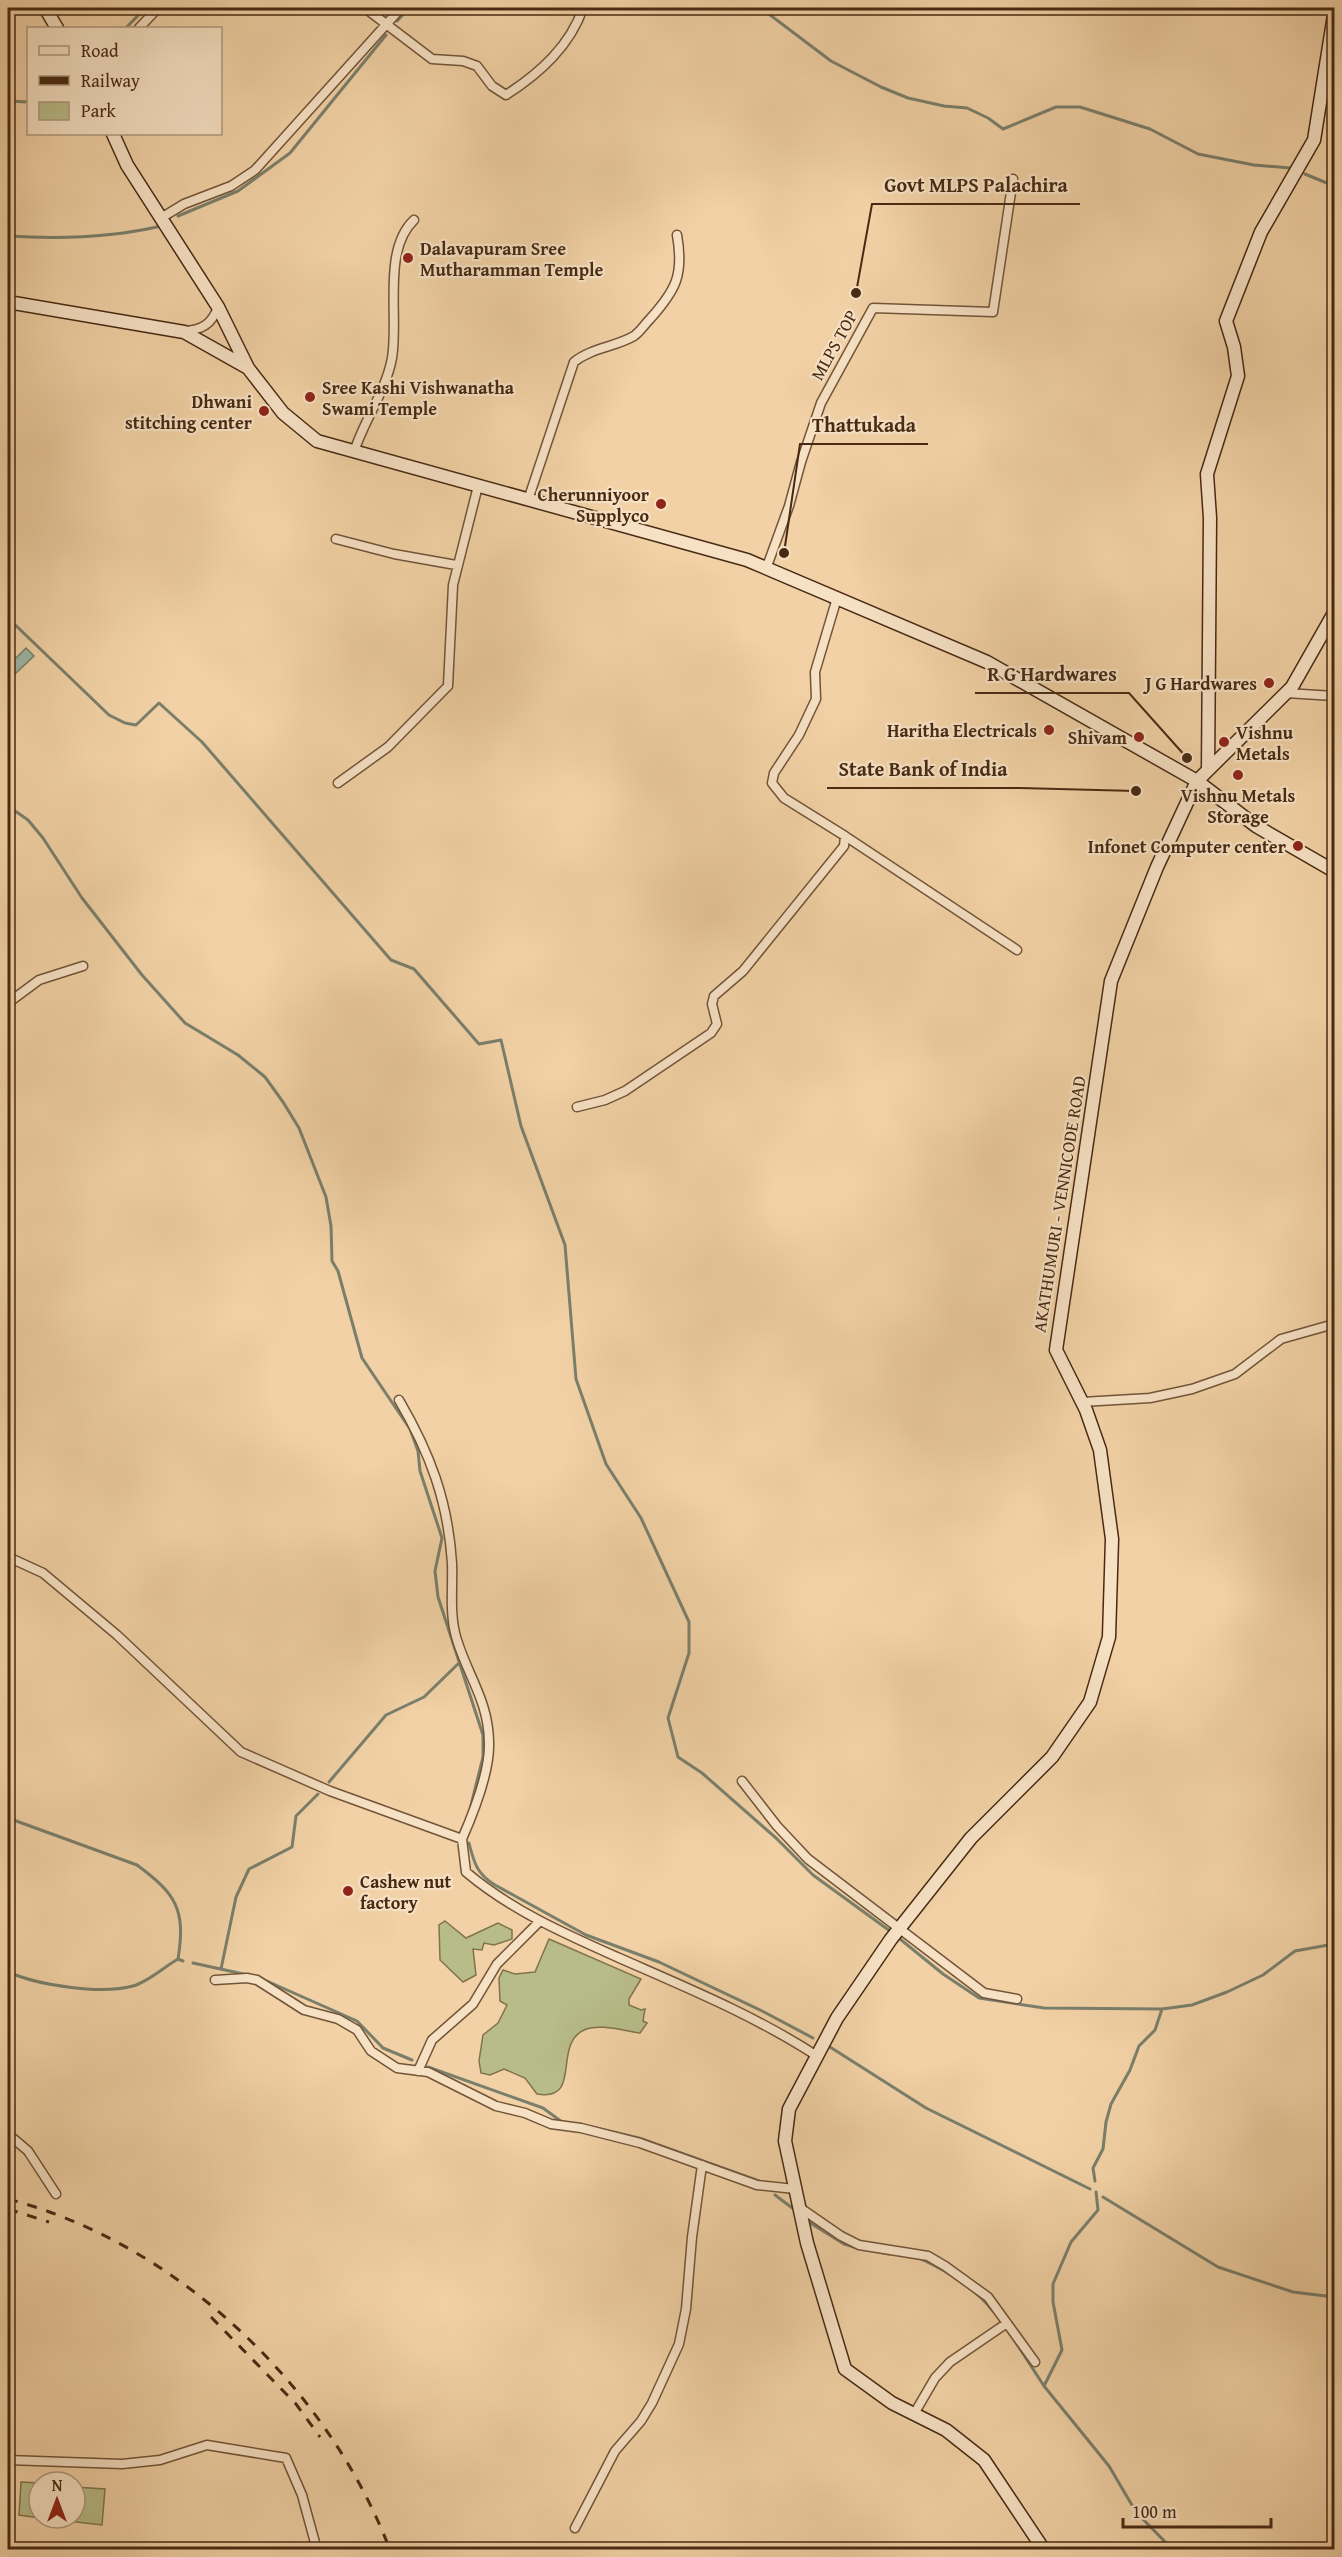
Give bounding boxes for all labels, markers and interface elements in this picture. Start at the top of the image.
legend [27,27,222,135]
text: Road [81,37,119,64]
text: Railway [81,67,140,94]
text: Park [81,97,117,124]
callout: Govt MLPS Palachira [872,166,1080,204]
text: Govt MLPS Palachira [884,170,1068,199]
place label: Dalavapuram Sree Mutharamman Temple [420,235,603,283]
marker: Dalavapuram Sree Mutharamman Temple [401,251,415,265]
street label: MLPS TOP [804,305,864,385]
place label: Sree Kashi Vishwanatha Swami Temple [322,374,515,422]
place label: Dhwani stitching center [125,388,253,436]
marker: Sree Kashi Vishwanatha Swami Temple [303,390,317,404]
marker: Dhwani stitching center [257,404,271,418]
callout: Thattukada [800,406,928,444]
text: Thattukada [812,410,917,439]
place label: Cherunniyoor Supplyco [538,481,650,529]
marker: Cherunniyoor Supplyco [654,497,668,511]
callout: R G Hardwares [975,655,1129,693]
text: R G Hardwares [987,659,1117,688]
place label: J G Hardwares [1142,670,1257,697]
marker: J G Hardwares [1262,676,1276,690]
place label: Haritha Electricals [887,717,1037,744]
place label: Vishnu Metals [1236,719,1294,767]
marker: Haritha Electricals [1042,723,1056,737]
place label: Shivam [1068,724,1128,751]
marker: Shivam [1132,730,1146,744]
marker: Vishnu Metals [1217,735,1231,749]
callout: State Bank of India [827,750,1020,788]
text: State Bank of India [839,754,1008,783]
marker: Vishnu Metals Storage [1231,768,1245,782]
place label: Vishnu Metals Storage [1181,782,1296,830]
place label: Infonet Computer center [1088,833,1287,860]
marker: Infonet Computer center [1291,839,1305,853]
street label: AKATHUMURI - VENNICODE ROAD [1025,1074,1093,1334]
place label: Cashew nut factory [360,1868,452,1916]
marker: Cashew nut factory [341,1884,355,1898]
north arrow [27,2470,87,2530]
text: N [52,2473,63,2497]
scale bar [1123,2491,1272,2529]
text: 100 m [1132,2498,1177,2525]

